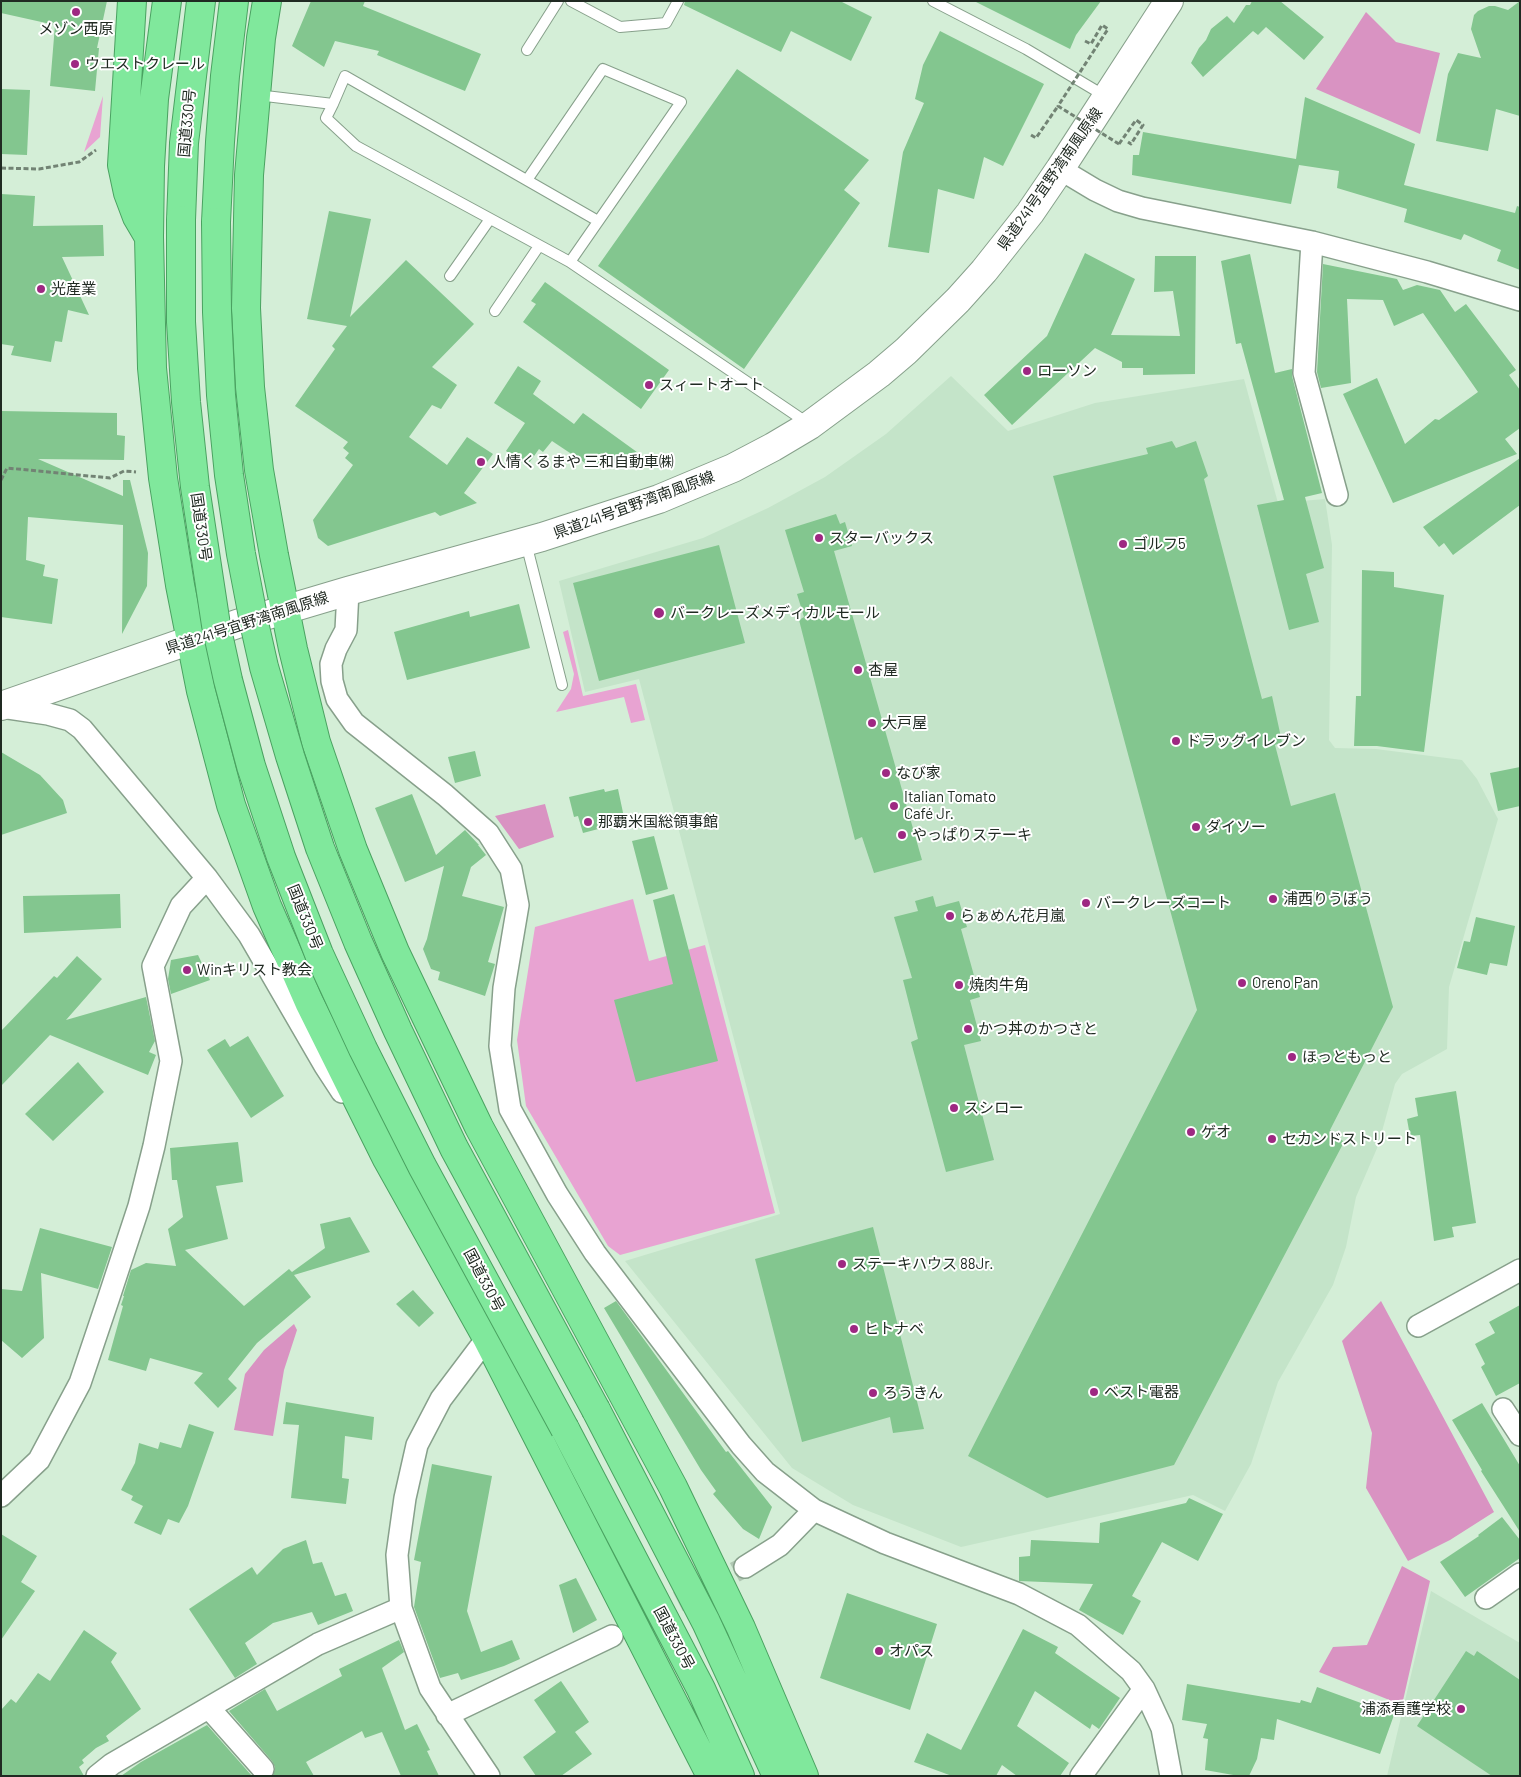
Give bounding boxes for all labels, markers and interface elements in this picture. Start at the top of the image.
marker: メゾン西原 [70,6,82,18]
place label: メゾン西原 [39,20,113,38]
place label: ウエストクレール [85,55,205,73]
marker: ウエストクレール [69,58,81,70]
street label: 国道330号 [175,88,199,158]
street label: 県道241号宜野湾南風原線 [994,104,1106,254]
place label: 光産業 [51,280,96,298]
marker: 光産業 [35,283,47,295]
place label: ローソン [1037,362,1097,380]
marker: ローソン [1021,365,1033,377]
place label: スィートオート [659,376,764,394]
marker: スィートオート [643,379,655,391]
place label: 人情くるまや 三和自動車㈱ [491,453,674,471]
marker: 人情くるまや 三和自動車㈱ [475,456,487,468]
street label: 県道241号宜野湾南風原線 [551,467,717,543]
street label: 国道330号 [187,492,215,562]
place label: スターバックス [829,529,934,547]
marker: スターバックス [813,532,825,544]
place label: ゴルフ5 [1133,535,1186,553]
marker: ゴルフ5 [1117,538,1129,550]
street label: 県道241号宜野湾南風原線 [163,588,331,658]
place label: バークレーズメディカルモール [670,604,880,622]
marker: バークレーズメディカルモール [652,606,666,620]
place label: 杏屋 [868,661,898,679]
marker: 杏屋 [852,664,864,676]
place label: 大戸屋 [882,714,927,732]
marker: 大戸屋 [866,717,878,729]
place label: ドラッグイレブン [1186,732,1306,750]
marker: ドラッグイレブン [1170,735,1182,747]
place label: なび家 [896,764,941,782]
marker: なび家 [880,767,892,779]
place label: Italian Tomato Café Jr. [904,788,996,823]
marker: Italian Tomato Café Jr. [888,800,900,812]
place label: 那覇米国総領事館 [598,813,718,831]
marker: 那覇米国総領事館 [582,816,594,828]
place label: ダイソー [1206,818,1266,836]
marker: ダイソー [1190,821,1202,833]
place label: やっぱりステーキ [912,826,1032,844]
marker: やっぱりステーキ [896,829,908,841]
street label: 国道330号 [284,882,326,952]
place label: 浦西りうぼう [1283,890,1373,908]
marker: 浦西りうぼう [1267,893,1279,905]
place label: バークレーズコート [1096,894,1231,912]
marker: バークレーズコート [1080,897,1092,909]
place label: らぁめん花月嵐 [960,907,1065,925]
marker: らぁめん花月嵐 [944,910,956,922]
place label: Winキリスト教会 [197,961,312,979]
marker: Winキリスト教会 [181,964,193,976]
place label: Oreno Pan [1252,974,1318,992]
place label: 焼肉牛角 [969,976,1029,994]
marker: Oreno Pan [1236,977,1248,989]
marker: 焼肉牛角 [953,979,965,991]
place label: かつ丼のかつさと [978,1020,1098,1038]
marker: かつ丼のかつさと [962,1023,974,1035]
place label: ほっともっと [1302,1048,1392,1066]
marker: ほっともっと [1286,1051,1298,1063]
place label: スシロー [964,1099,1024,1117]
marker: スシロー [948,1102,960,1114]
place label: ゲオ [1201,1123,1231,1141]
marker: ゲオ [1185,1126,1197,1138]
place label: セカンドストリート [1282,1130,1417,1148]
marker: セカンドストリート [1266,1133,1278,1145]
street label: 国道330号 [460,1245,508,1315]
place label: ステーキハウス 88Jr. [852,1255,993,1273]
marker: ステーキハウス 88Jr. [836,1258,848,1270]
place label: ヒトナベ [864,1320,924,1338]
marker: ヒトナベ [848,1323,860,1335]
place label: ベスト電器 [1104,1383,1179,1401]
place label: ろうきん [883,1384,943,1402]
marker: ベスト電器 [1088,1386,1100,1398]
marker: ろうきん [867,1387,879,1399]
street label: 国道330号 [650,1603,698,1673]
place label: オパス [889,1642,934,1660]
marker: オパス [873,1645,885,1657]
place label: 浦添看護学校 [1361,1700,1451,1718]
marker: 浦添看護学校 [1455,1703,1467,1715]

